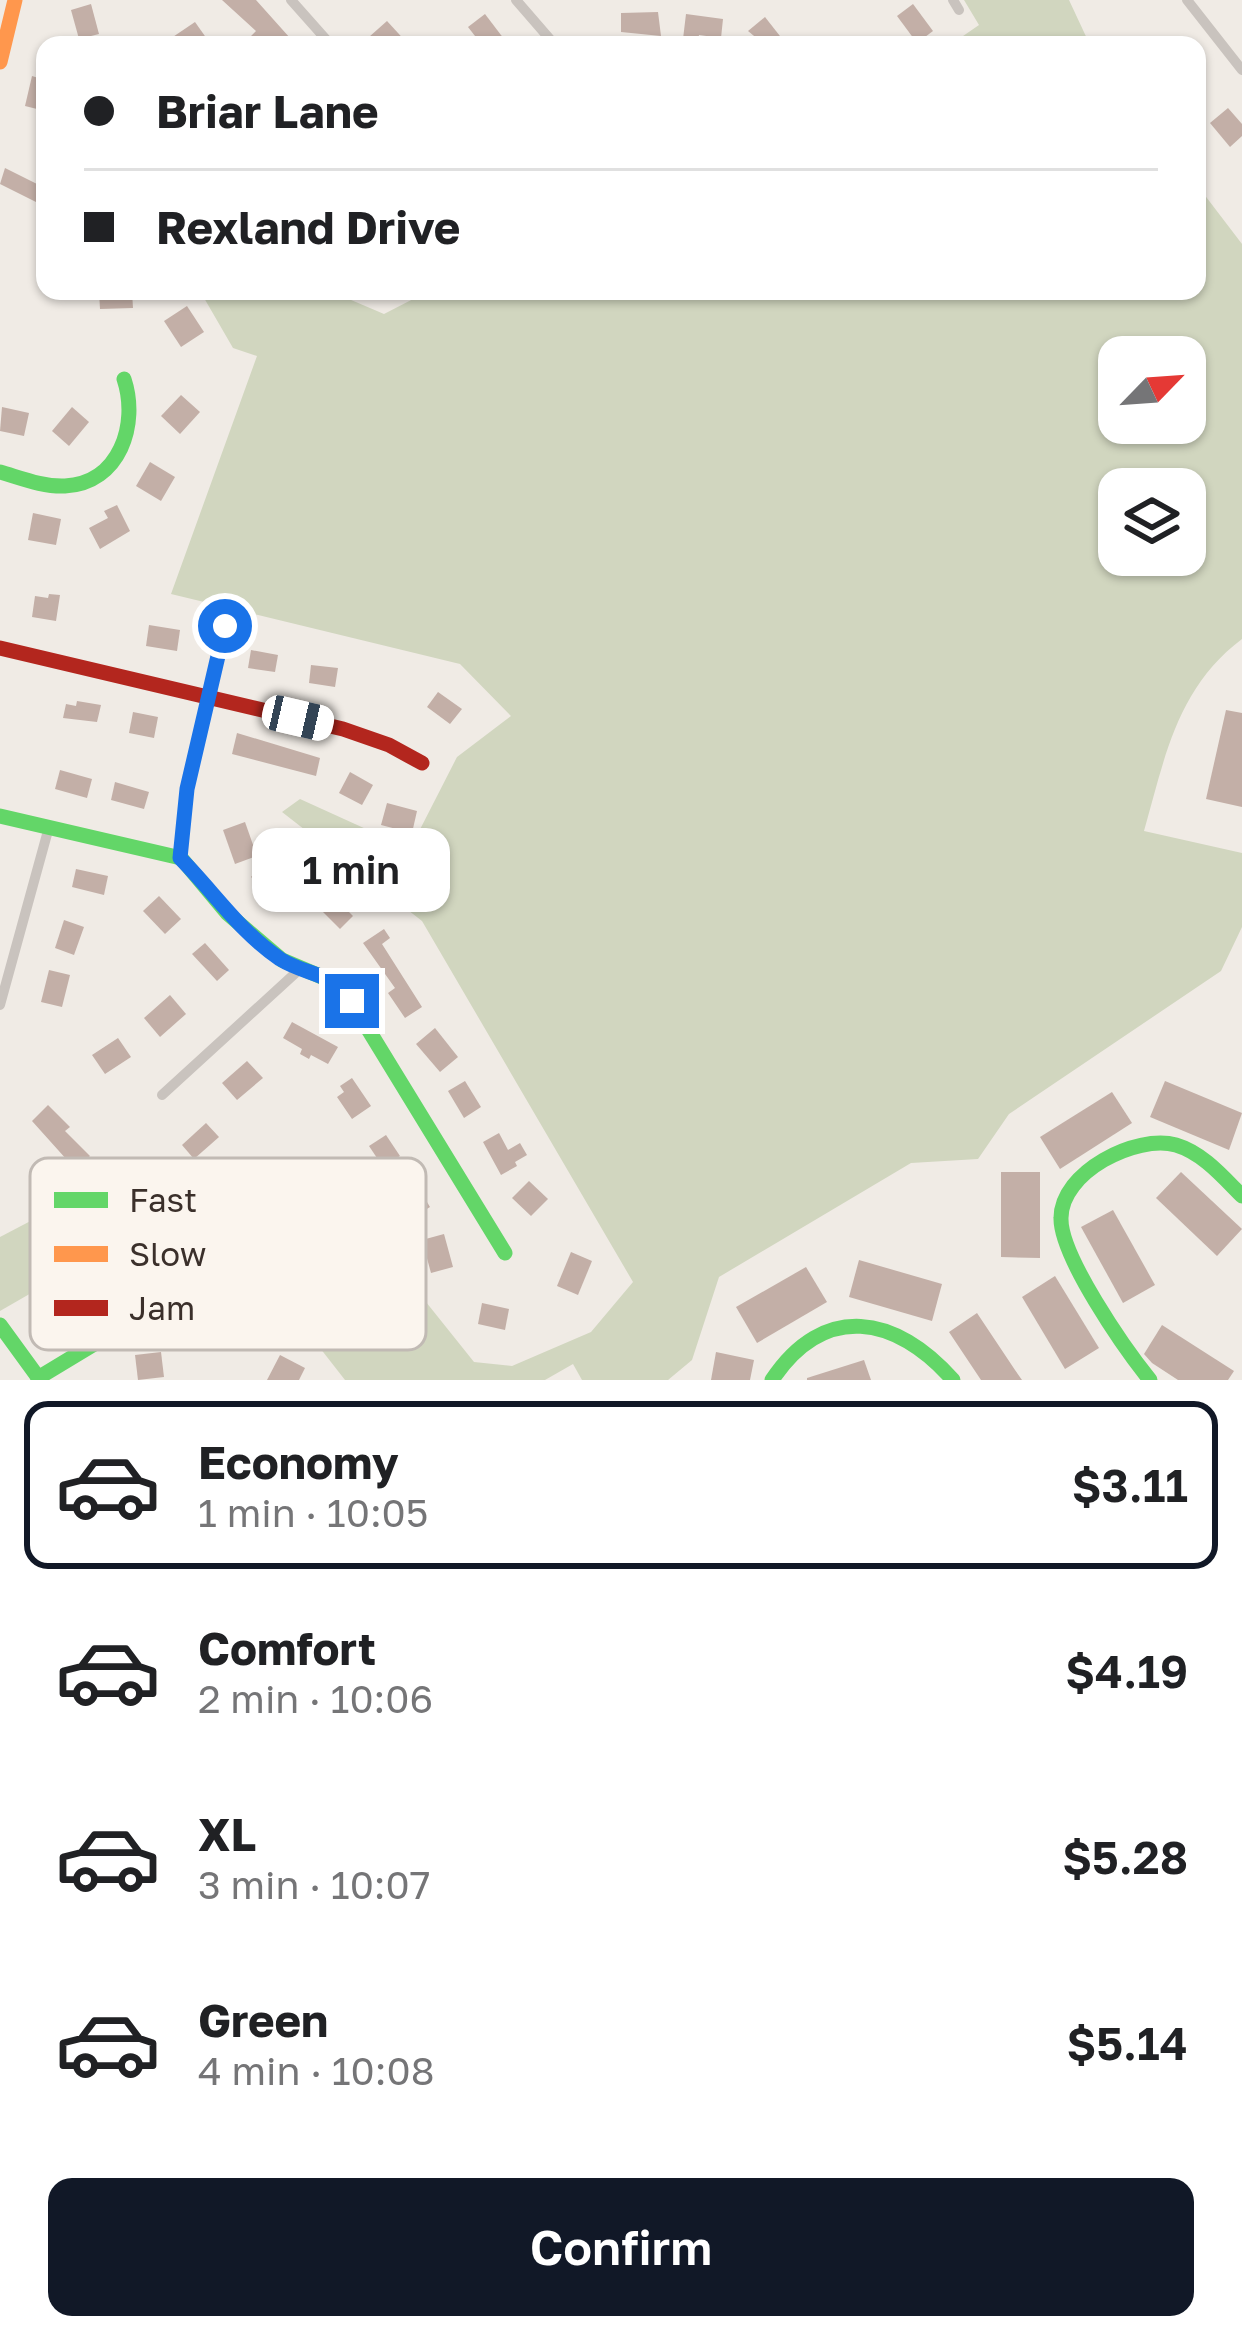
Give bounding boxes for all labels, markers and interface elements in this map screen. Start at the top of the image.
text: Briar Lane [156,84,378,138]
text: Rexland Drive [156,200,460,254]
north arrow [1098,336,1206,444]
map controls [1098,336,1206,576]
button: layers [1098,468,1206,576]
route start [198,599,252,653]
car [259,692,337,744]
callout: 1 min [253,827,451,911]
text: 1 min [302,846,400,893]
route end [325,974,379,1028]
legend [30,1158,426,1350]
text: Fast [129,1180,197,1219]
text: Slow [129,1234,207,1273]
text: Jam [129,1288,195,1327]
icon: car [54,1431,162,1539]
text: Economy [198,1435,399,1489]
text: $3.11 [1072,1458,1188,1512]
text: 1 min · 10:05 [198,1489,428,1536]
icon: car [54,1617,162,1725]
text: Comfort [198,1621,376,1675]
text: $4.19 [1065,1644,1188,1698]
text: 2 min · 10:06 [198,1675,433,1722]
icon: car [54,1803,162,1911]
text: XL [198,1807,256,1861]
text: $5.28 [1062,1830,1188,1884]
text: 3 min · 10:07 [198,1861,430,1908]
icon: car [54,1989,162,2097]
text: Green [198,1993,328,2047]
text: $5.14 [1066,2016,1188,2070]
text: 4 min · 10:08 [198,2047,434,2094]
button: Confirm [48,2178,1194,2316]

